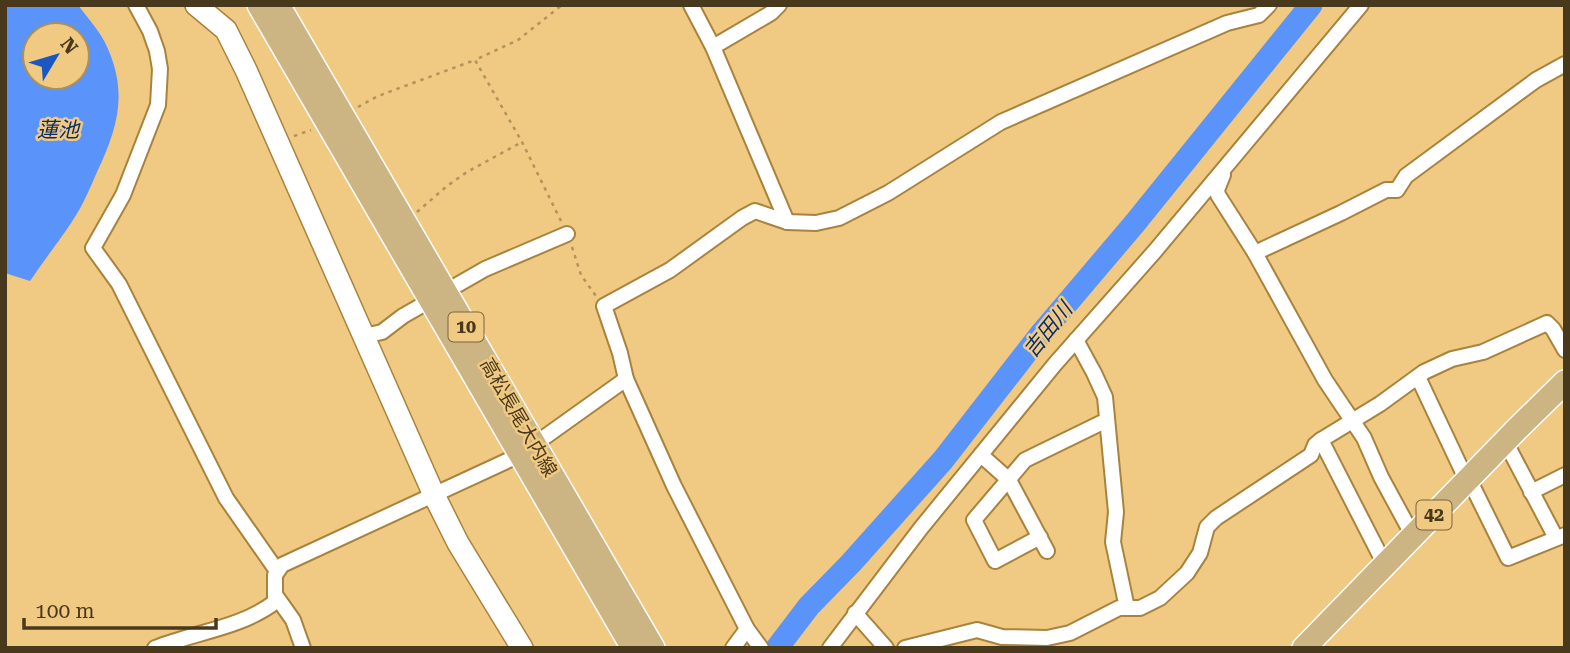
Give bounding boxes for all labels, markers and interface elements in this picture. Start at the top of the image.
north arrow [21,21,91,91]
text: N [55,33,83,59]
water label: 蓮池 [37,118,81,142]
water label: 吉田川 [1019,296,1078,362]
road number: 10 [448,312,484,342]
street label: 高松長尾大内線 [475,354,562,481]
road number: 42 [1416,500,1452,530]
scale bar [24,586,217,630]
text: 100 m [35,599,95,623]

